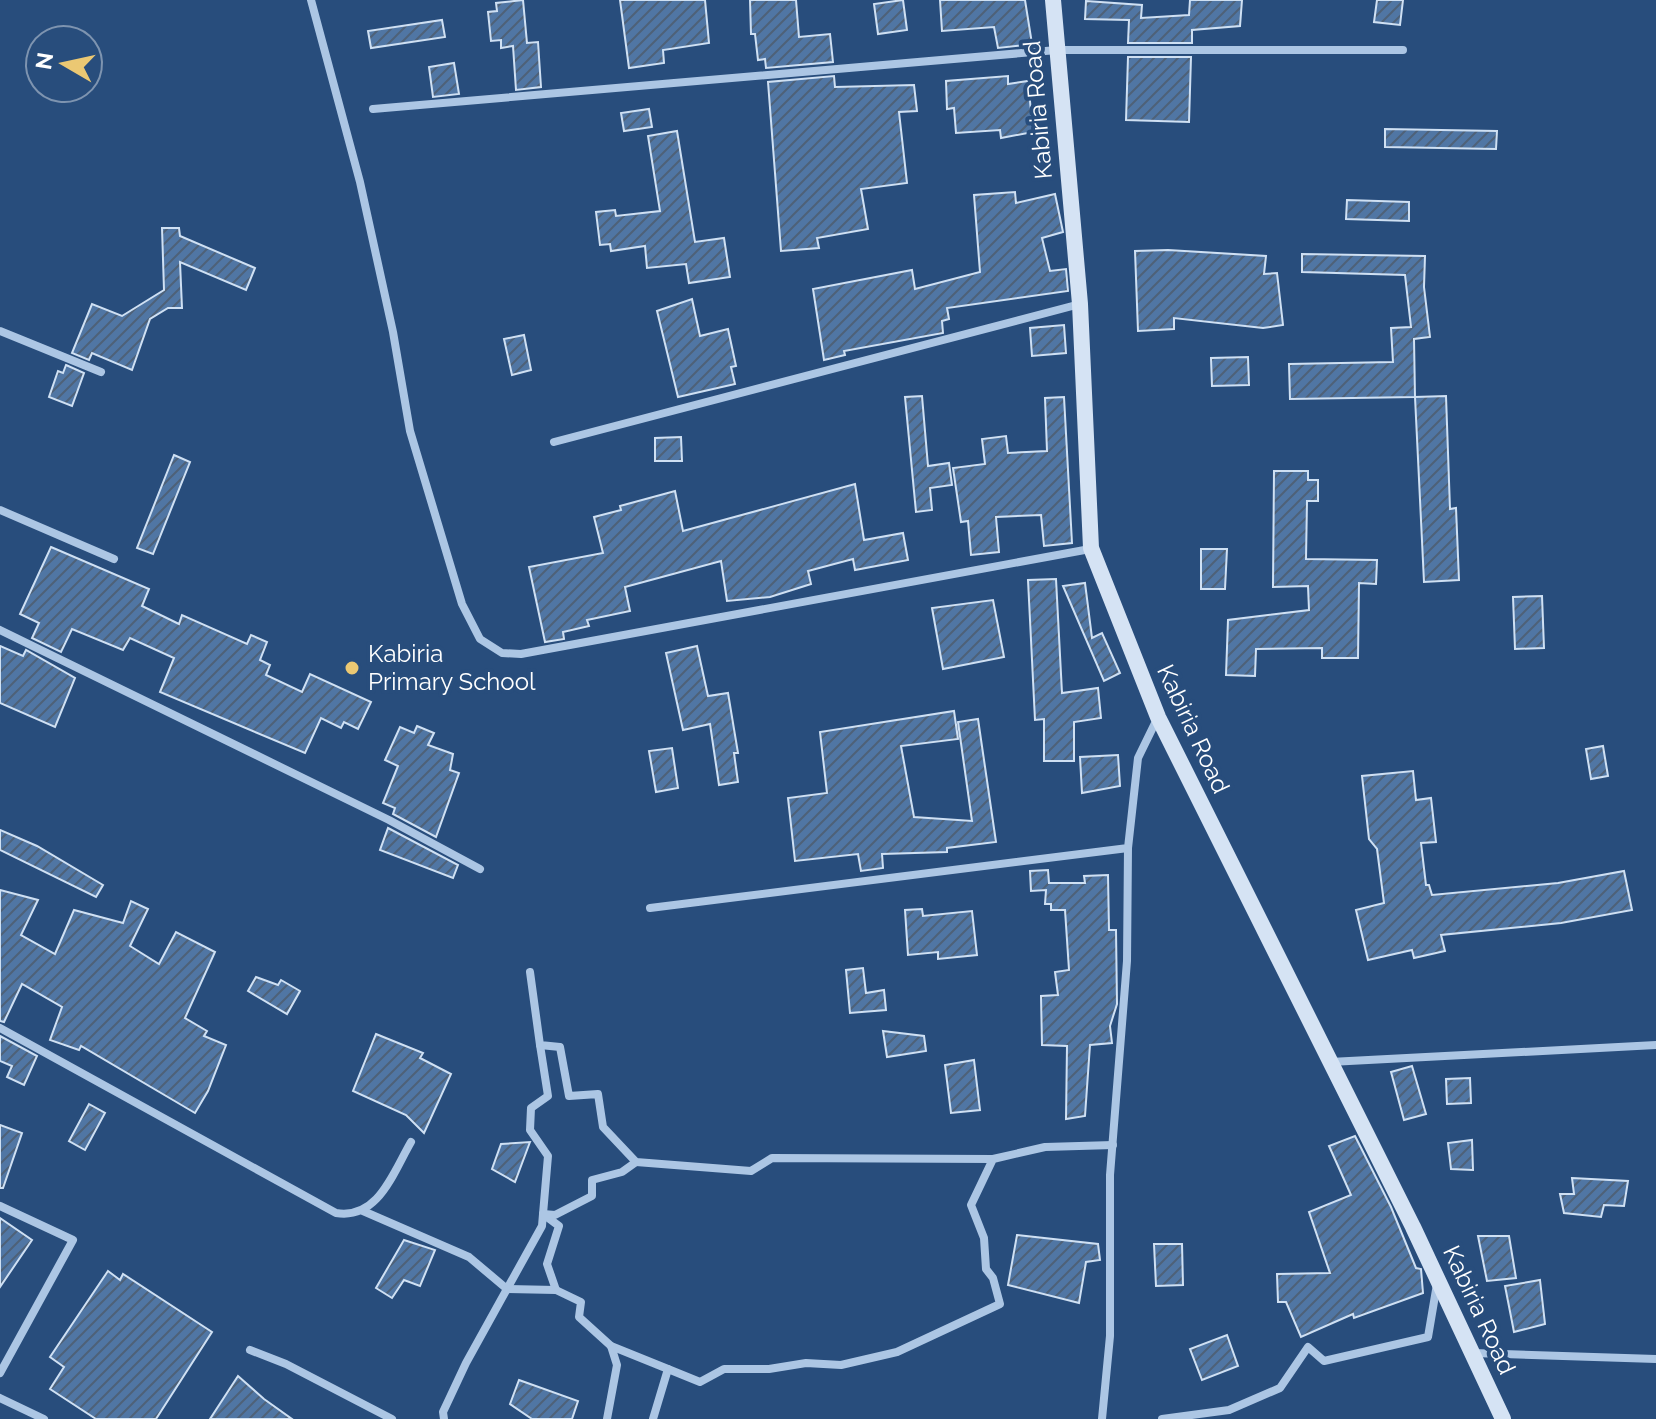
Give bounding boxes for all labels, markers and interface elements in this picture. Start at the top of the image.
north arrow [24,24,104,104]
street label: Kabiria Road [1017,40,1058,181]
text: N [30,51,58,71]
place label: Kabiria Primary School [368,639,536,696]
marker: Kabiria Primary School [343,659,361,677]
street label: Kabiria Road [1151,660,1236,798]
street label: Kabiria Road [1437,1241,1522,1379]

